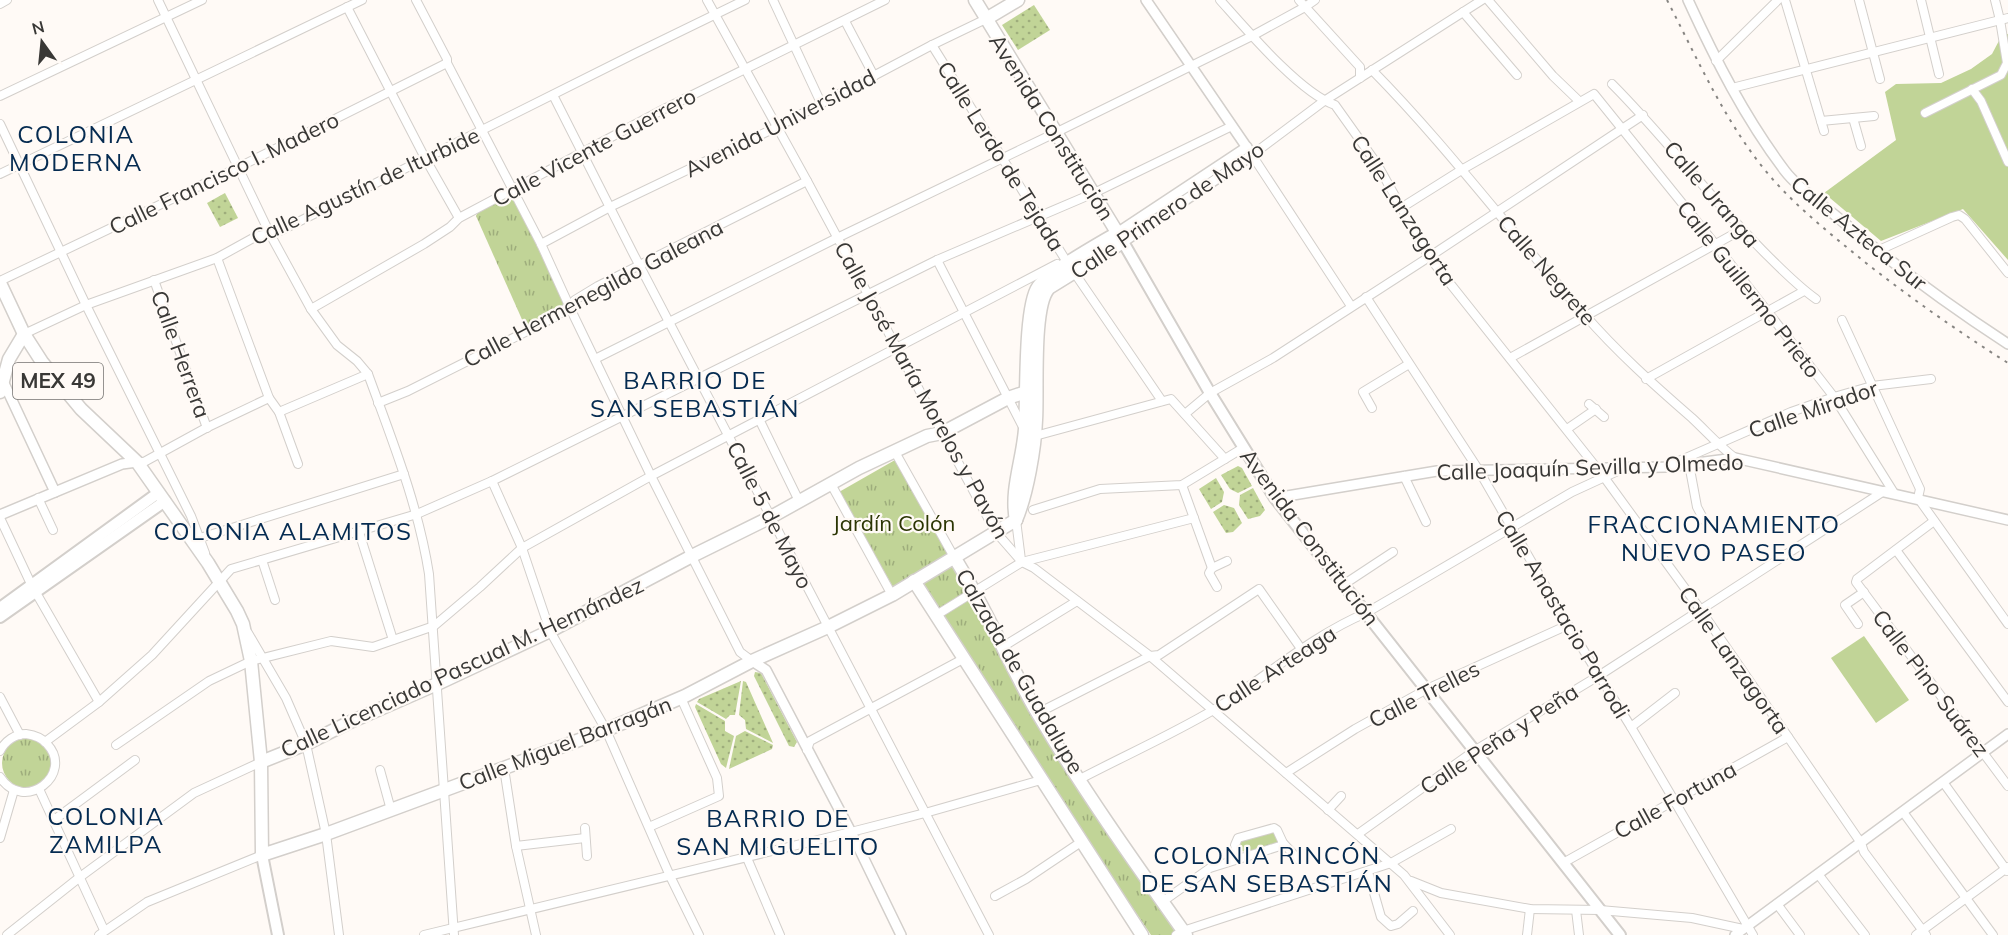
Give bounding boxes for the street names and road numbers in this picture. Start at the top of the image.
street label: Avenida Constitución [983,29,1121,225]
street label: Calle Lerdo de Tejada [931,56,1071,256]
street label: Avenida Universidad [680,63,880,183]
street label: Calle Vicente Guerrero [487,81,701,213]
street label: Calle Francisco I. Madero [104,105,344,241]
street label: Calle Agustín de Iturbide [246,121,484,251]
street label: Calle Lanzagorta [1345,129,1463,291]
street label: Calle Primero de Mayo [1065,135,1269,285]
street label: Calle Uranga [1658,135,1766,253]
street label: Calle Azteca Sur [1785,169,1933,297]
street label: Calle Guillermo Prieto [1671,195,1827,383]
street label: Calle Negrete [1491,209,1603,331]
street label: Calle Hermenegildo Galeana [458,213,728,373]
street label: Calle José María Morelos y Pavón [828,236,1016,544]
street label: Calle Herrera [145,286,217,422]
road number: MEX 49 [13,363,103,399]
street label: Calle Mirador [1745,374,1881,444]
street label: Calle 5 de Mayo [721,436,819,594]
street label: Avenida Constitución [1234,443,1386,631]
street label: Calle Joaquín Sevilla y Olmedo [1436,448,1744,486]
street label: Calle Anastacio Parrodi [1490,505,1636,723]
street label: Calzada de Guadalupe [950,563,1090,779]
street label: Calle Licenciado Pascual M. Hernández [276,570,648,764]
street label: Calle Lanzagorta [1673,581,1795,739]
street label: Calle Pino Suárez [1866,604,1996,762]
street label: Calle Arteaga [1209,619,1341,719]
street label: Calle Trelles [1364,654,1484,734]
street label: Calle Peña y Peña [1415,677,1583,801]
street label: Calle Miguel Barragán [455,689,675,797]
street label: Calle Fortuna [1609,755,1741,845]

